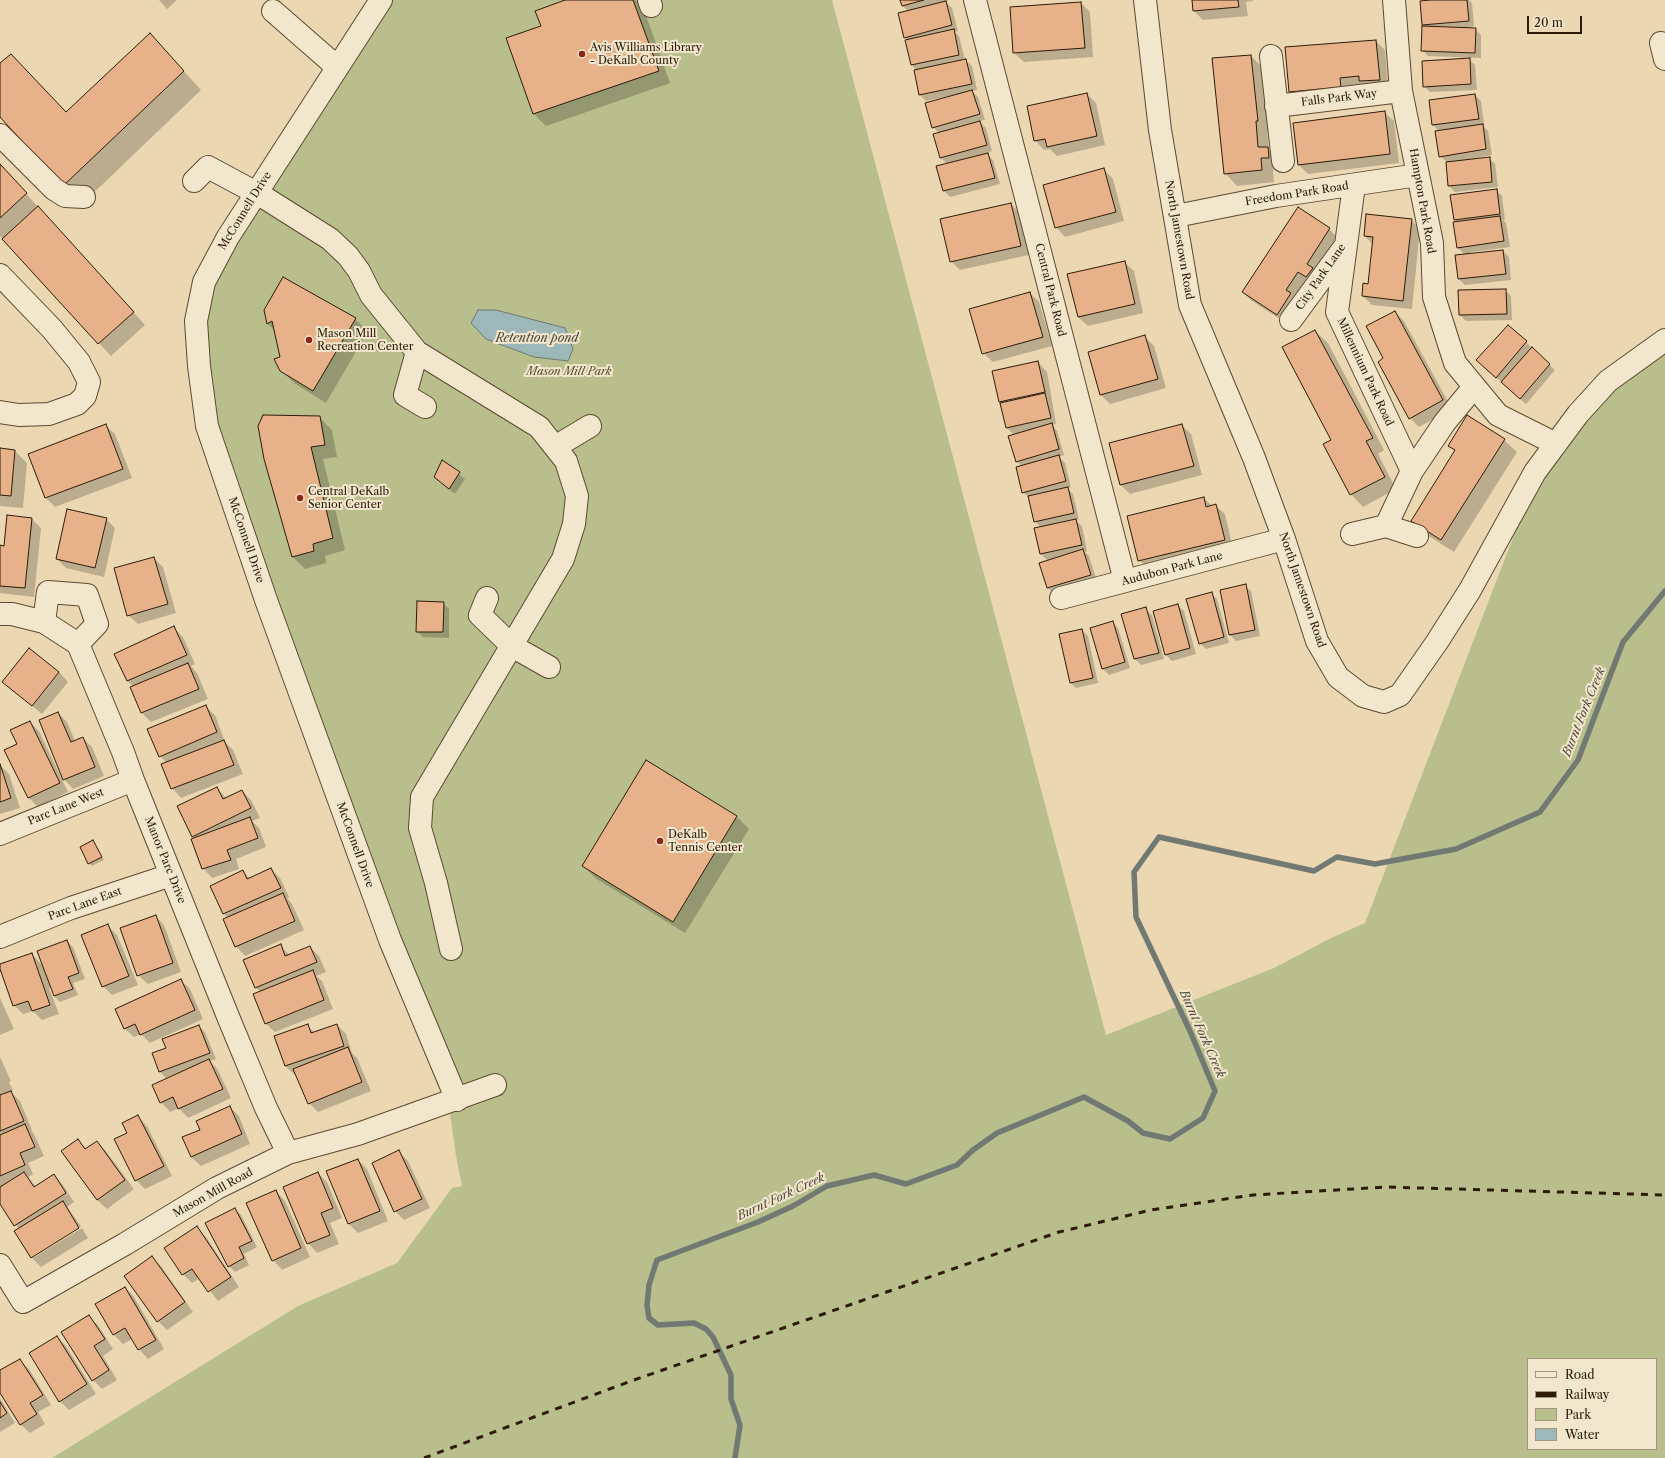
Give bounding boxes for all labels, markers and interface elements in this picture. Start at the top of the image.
scale bar [1529,8,1584,34]
text: 20 m [1534,15,1563,30]
place label: Avis Williams Library - DeKalb County [590,41,702,67]
marker: Avis Williams Library - DeKalb County [577,49,587,59]
street label: Falls Park Way [1300,87,1378,109]
street label: Hampton Park Road [1406,147,1438,255]
street label: McConnell Drive [216,169,274,253]
street label: North Jamestown Road [1162,179,1196,301]
street label: Freedom Park Road [1244,179,1350,209]
street label: City Park Lane [1293,241,1349,313]
street label: Central Park Road [1032,242,1068,338]
street label: Millennium Park Road [1334,316,1396,428]
place label: Mason Mill Recreation Center [317,327,413,353]
water label: Retention pond [496,332,578,346]
marker: Mason Mill Recreation Center [304,335,314,345]
park label: Mason Mill Park [526,365,612,379]
place label: Central DeKalb Senior Center [308,485,389,511]
marker: Central DeKalb Senior Center [295,493,305,503]
street label: McConnell Drive [225,495,267,585]
street label: North Jamestown Road [1276,531,1328,649]
street label: Audubon Park Lane [1120,549,1224,589]
water label: Burnt Fork Creek [1560,665,1608,759]
street label: Parc Lane West [26,786,106,828]
street label: McConnell Drive [333,801,377,889]
street label: Manor Parc Drive [142,815,188,905]
place label: DeKalb Tennis Center [668,828,742,854]
marker: DeKalb Tennis Center [655,836,665,846]
street label: Parc Lane East [47,885,123,923]
water label: Burnt Fork Creek [1176,988,1228,1080]
street label: Mason Mill Road [171,1166,255,1220]
water label: Burnt Fork Creek [735,1170,827,1224]
legend [1527,1358,1657,1450]
text: Road [1565,1367,1595,1382]
text: Railway [1565,1387,1610,1402]
text: Park [1565,1407,1591,1422]
text: Water [1565,1427,1599,1442]

